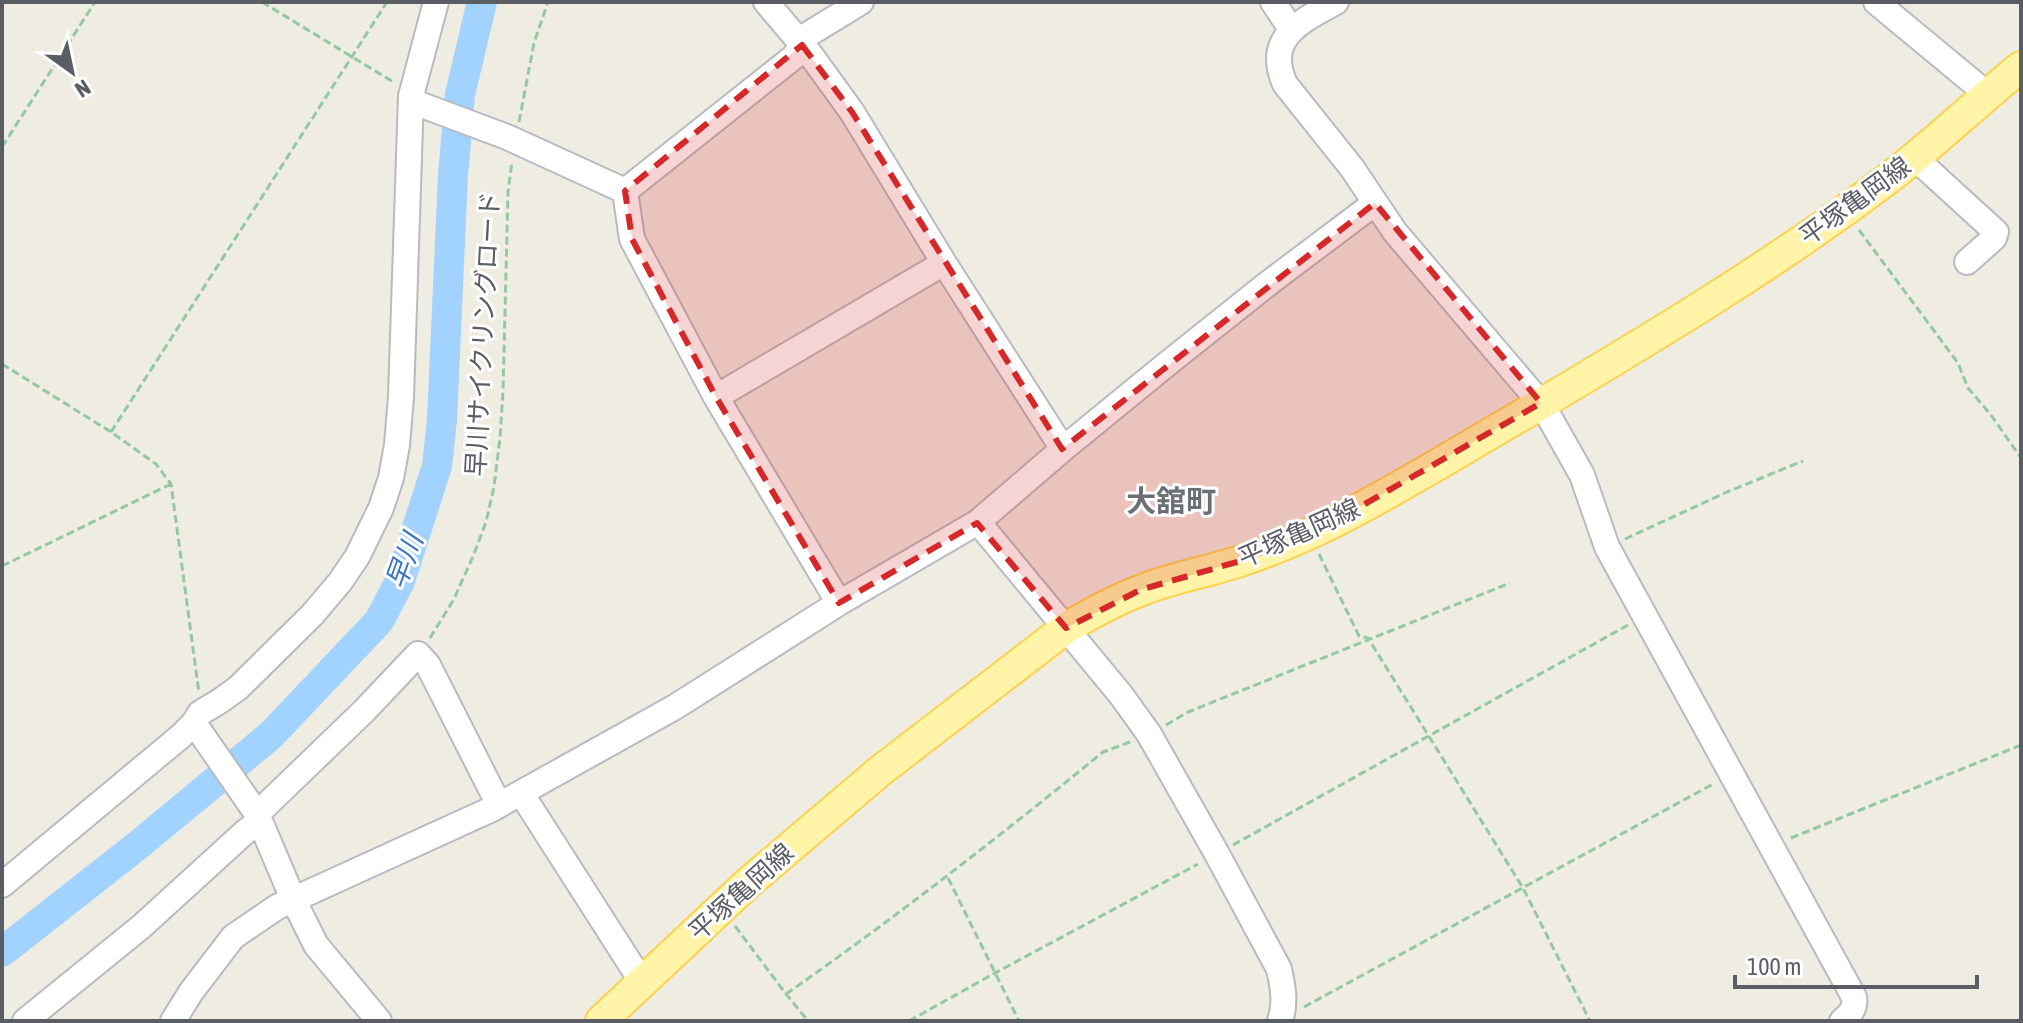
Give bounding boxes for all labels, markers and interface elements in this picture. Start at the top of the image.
north arrow [32,32,112,112]
text: N [70,74,95,103]
street label: 平塚亀岡線 [1794,151,1916,251]
street label: 早川サイクリングロード [461,191,505,477]
district label: 大舘町 [1126,484,1216,518]
street label: 平塚亀岡線 [1234,493,1364,573]
water label: 早川 [379,526,430,593]
street label: 平塚亀岡線 [683,837,799,947]
scale bar [1735,939,1977,989]
text: 100 m [1747,953,1801,980]

